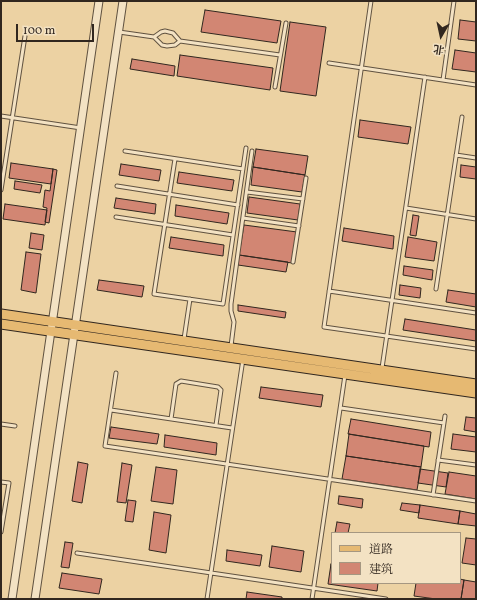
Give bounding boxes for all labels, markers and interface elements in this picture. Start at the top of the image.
scale bar [18,16,96,42]
north arrow [421,16,461,56]
text: 100 m [23,23,55,39]
text: 北 [432,40,446,57]
legend [331,532,461,584]
text: 道路 [369,542,393,558]
text: 建筑 [369,562,393,578]

